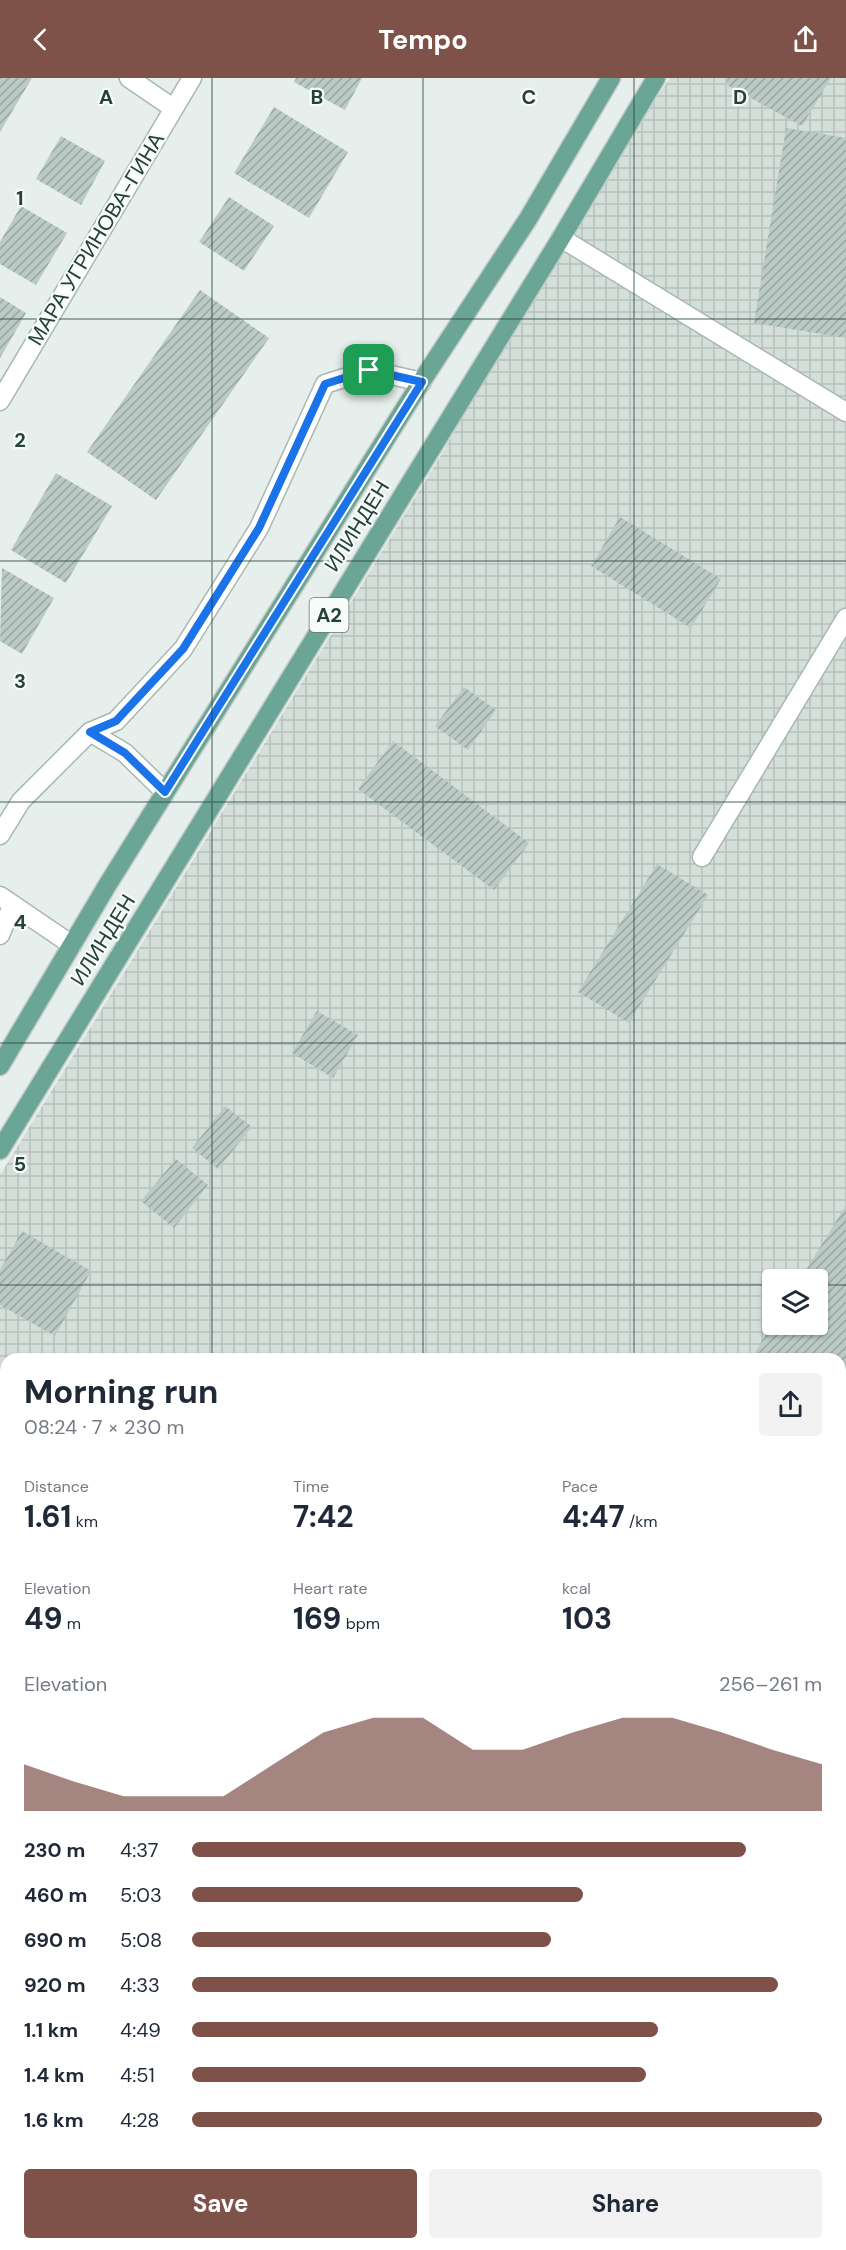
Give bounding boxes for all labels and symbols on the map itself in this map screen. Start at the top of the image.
text: A [99,84,113,110]
text: B [311,84,323,110]
text: C [522,84,536,110]
text: D [733,84,747,110]
street label: МАРА УГРИНОВА-ГИНА [21,128,171,350]
text: 1 [16,185,24,211]
pin [343,344,394,395]
text: 2 [14,427,26,453]
street label: ИЛИНДЕН [318,475,396,577]
road number: A2 [310,598,348,632]
text: 3 [14,668,26,694]
street label: ИЛИНДЕН [64,889,142,991]
text: 4 [14,909,27,935]
text: 5 [14,1151,26,1177]

